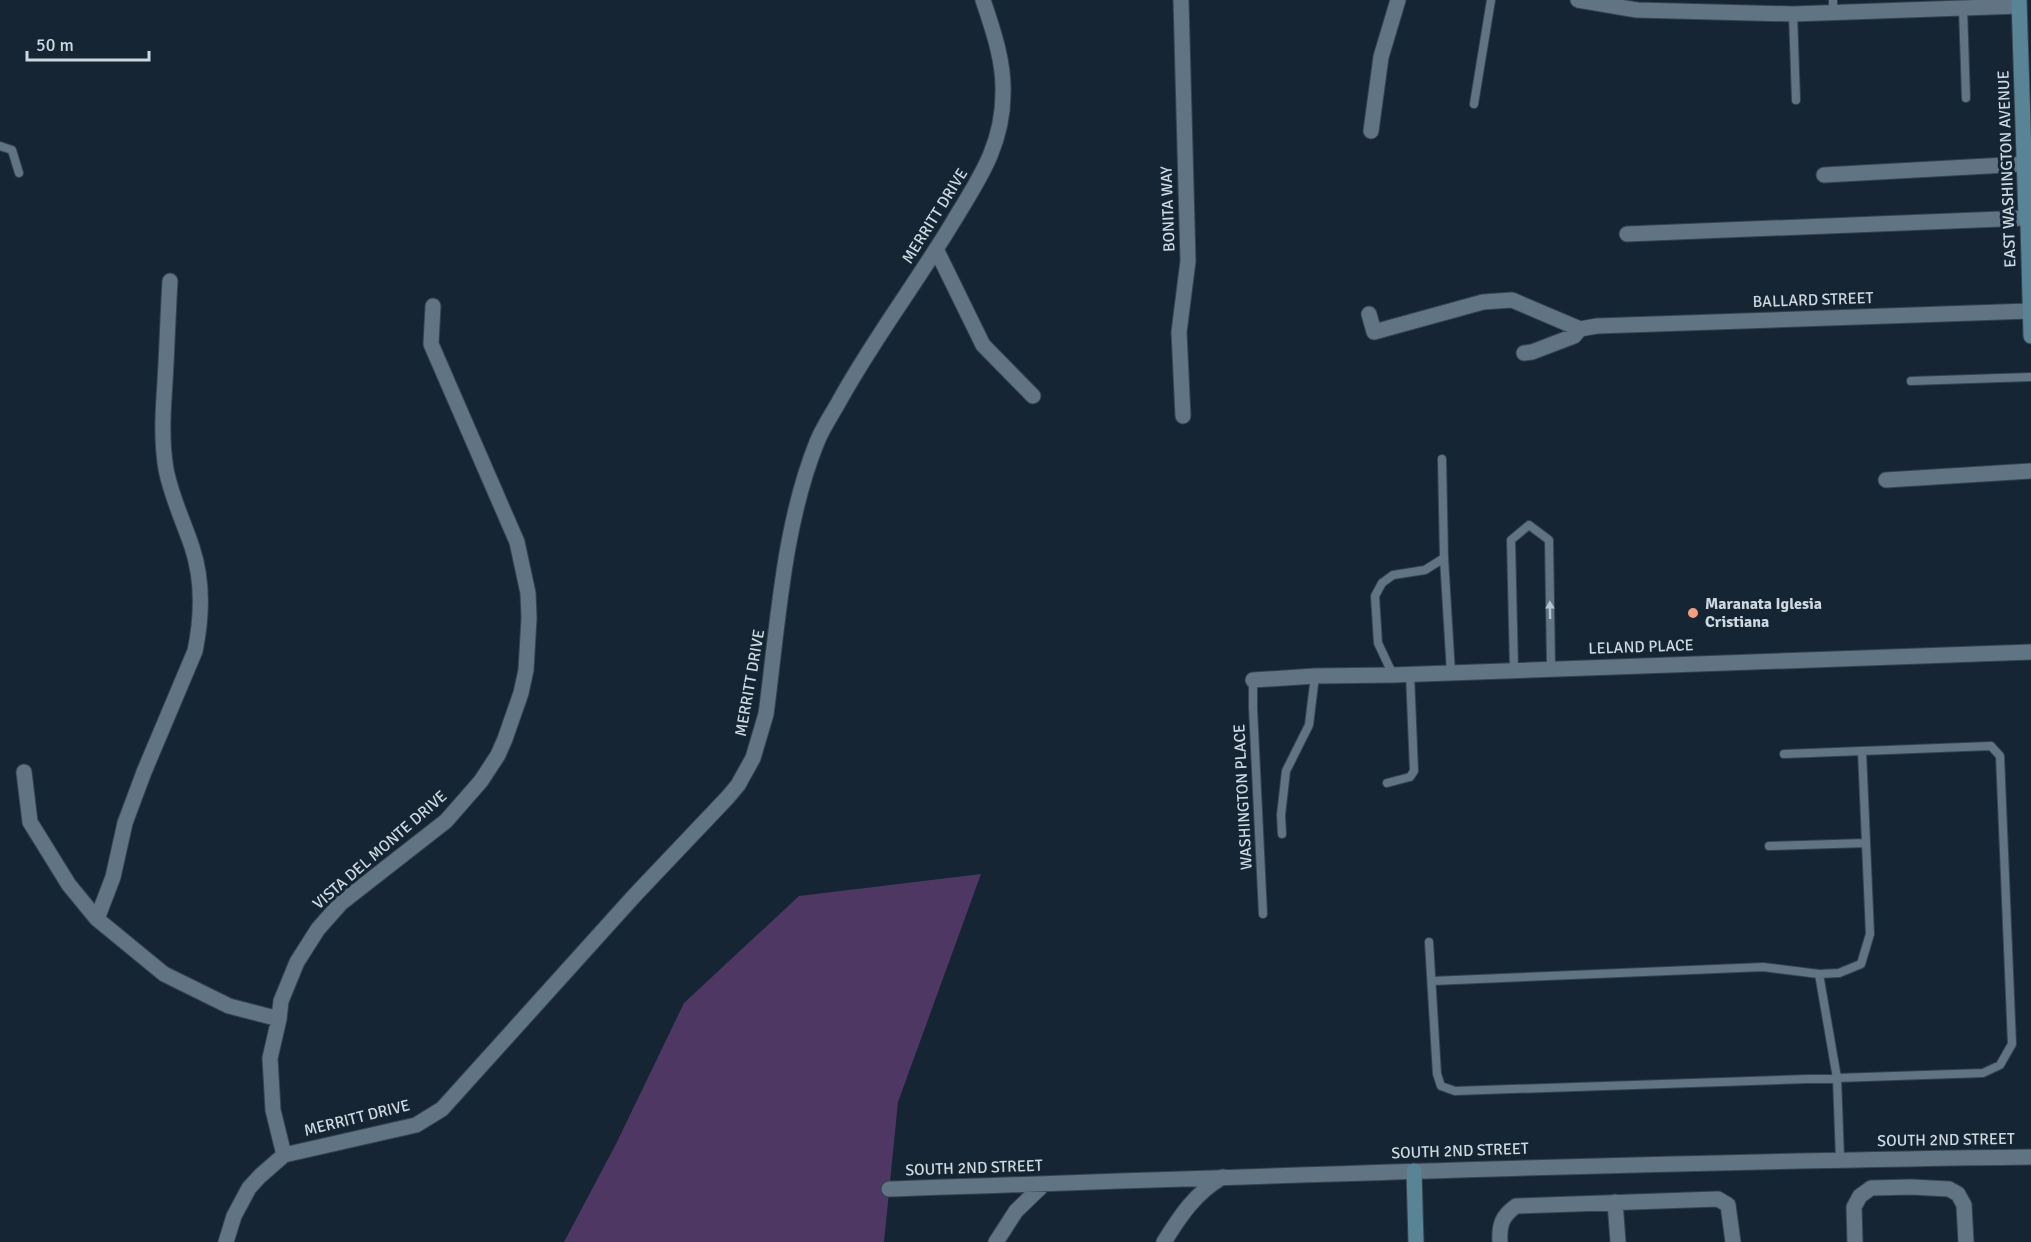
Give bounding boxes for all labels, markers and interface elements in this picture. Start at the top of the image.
scale bar [27,24,148,62]
text: 50 m [36,34,74,56]
street label: EAST WASHINGTON AVENUE [1994,70,2020,268]
street label: MERRITT DRIVE [898,165,972,267]
street label: BONITA WAY [1157,166,1179,252]
street label: BALLARD STREET [1752,288,1874,312]
place label: Maranata Iglesia Cristiana [1705,594,1822,632]
one-way arrow [1545,600,1555,619]
marker: Maranata Iglesia Cristiana [1686,606,1700,620]
street label: MERRITT DRIVE [731,628,769,738]
street label: LELAND PLACE [1588,635,1694,659]
street label: WASHINGTON PLACE [1229,723,1257,871]
street label: VISTA DEL MONTE DRIVE [309,786,451,914]
street label: MERRITT DRIVE [302,1095,412,1141]
street label: SOUTH 2ND STREET [1877,1129,2015,1151]
street label: SOUTH 2ND STREET [1391,1139,1529,1163]
street label: SOUTH 2ND STREET [905,1156,1043,1180]

